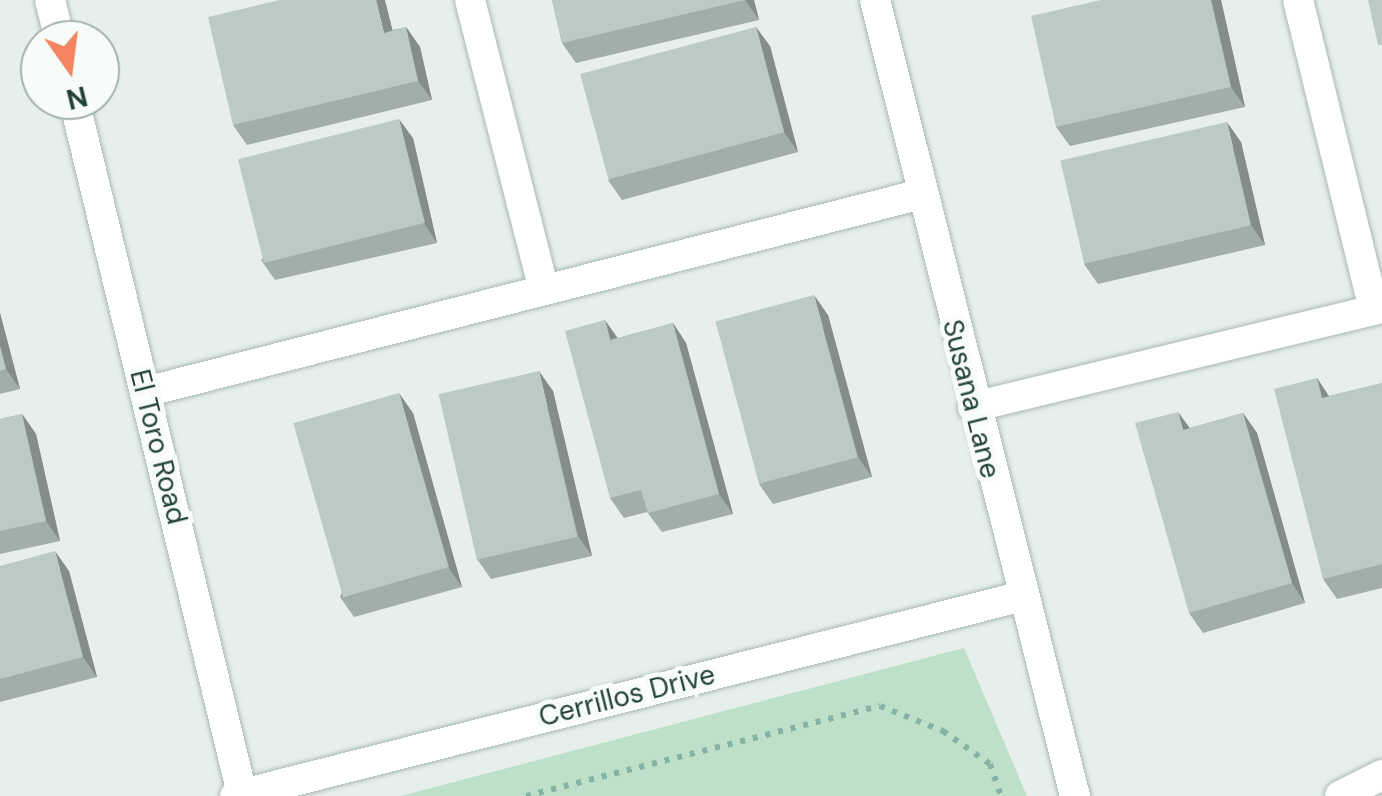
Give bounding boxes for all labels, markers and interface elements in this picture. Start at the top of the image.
north arrow [20,20,120,120]
text: N [63,77,91,118]
street label: Susana Lane [935,316,1007,482]
street label: El Toro Road [123,366,193,528]
street label: Cerrillos Drive [535,658,719,734]

